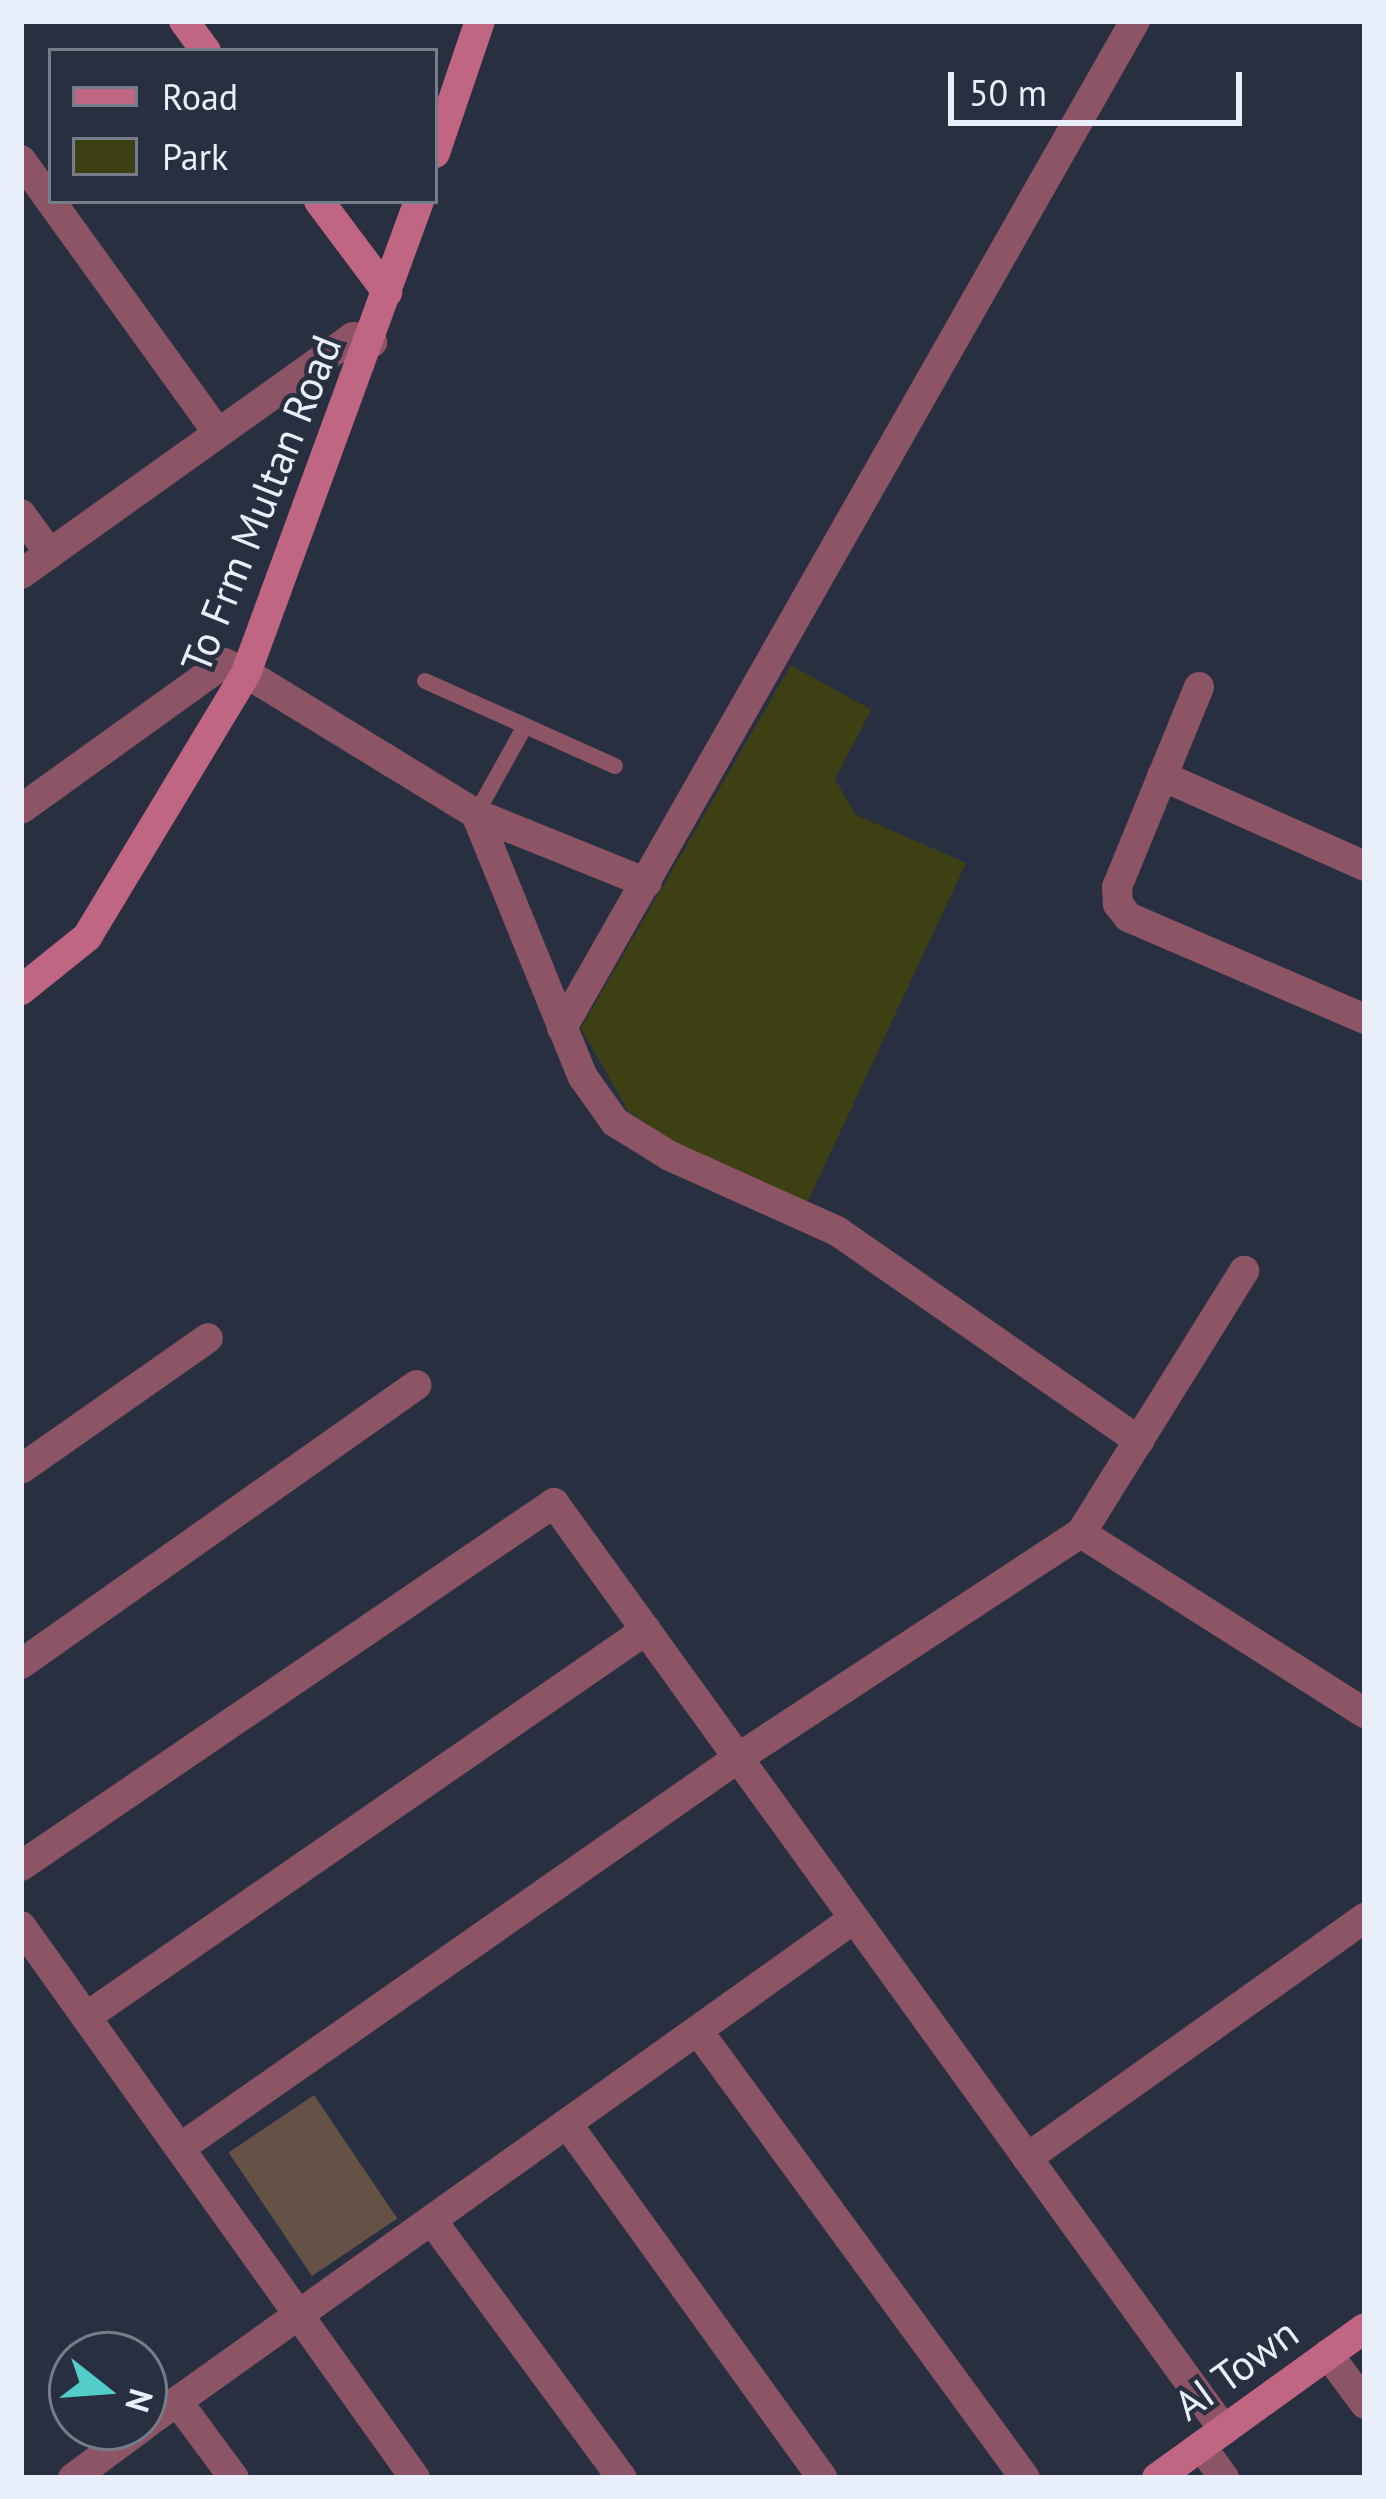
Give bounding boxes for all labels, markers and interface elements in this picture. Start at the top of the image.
legend [48,48,438,204]
scale bar [954,48,1248,122]
text: 50 m [969,69,1047,116]
text: Road [162,73,238,120]
text: Park [162,133,228,180]
street label: To Frm Multan Road [170,328,352,680]
street label: AI Town [1164,2307,1308,2431]
north arrow [48,2331,168,2451]
text: N [116,2384,164,2417]

